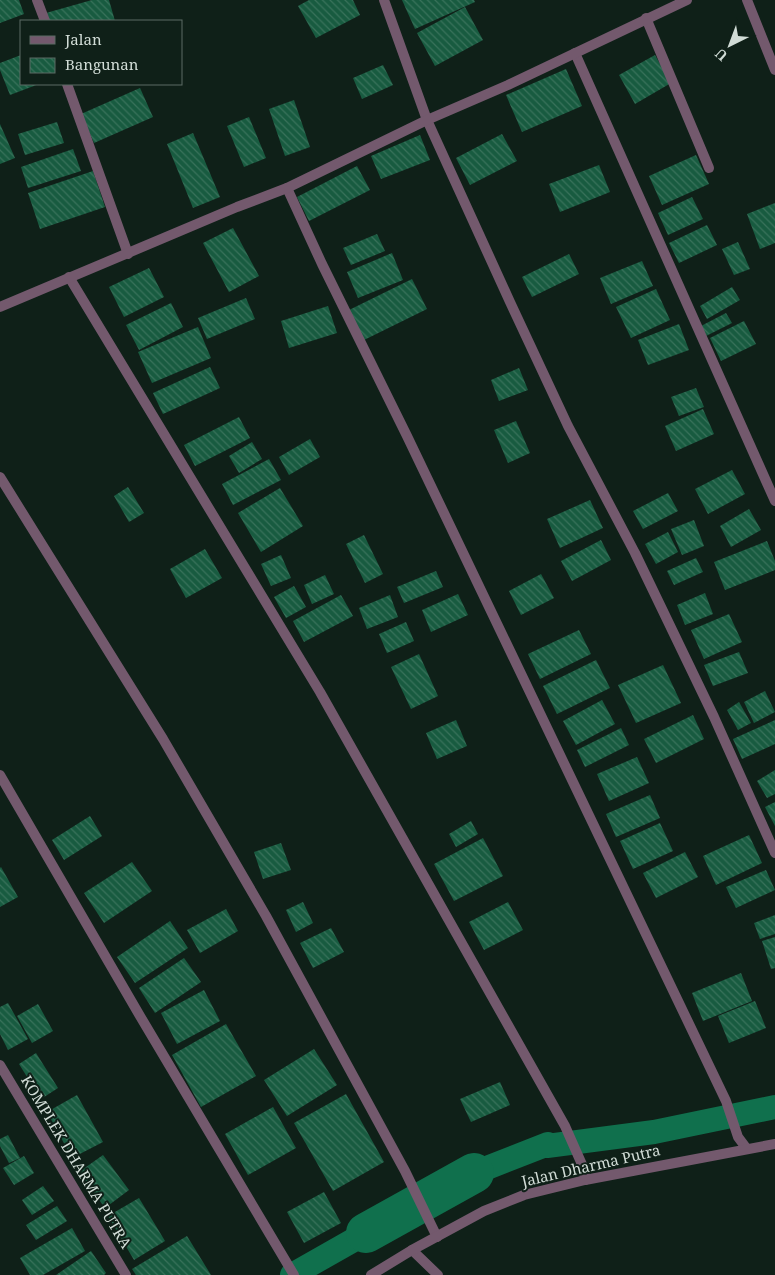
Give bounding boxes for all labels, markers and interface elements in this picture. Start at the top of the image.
legend [20,20,182,85]
north arrow [705,20,755,70]
text: Jalan [64,29,102,49]
text: U [710,44,731,66]
text: Bangunan [65,54,139,74]
street label: KOMPLEK DHARMA PUTRA [17,1071,137,1252]
street label: Jalan Dharma Putra [518,1139,662,1191]

